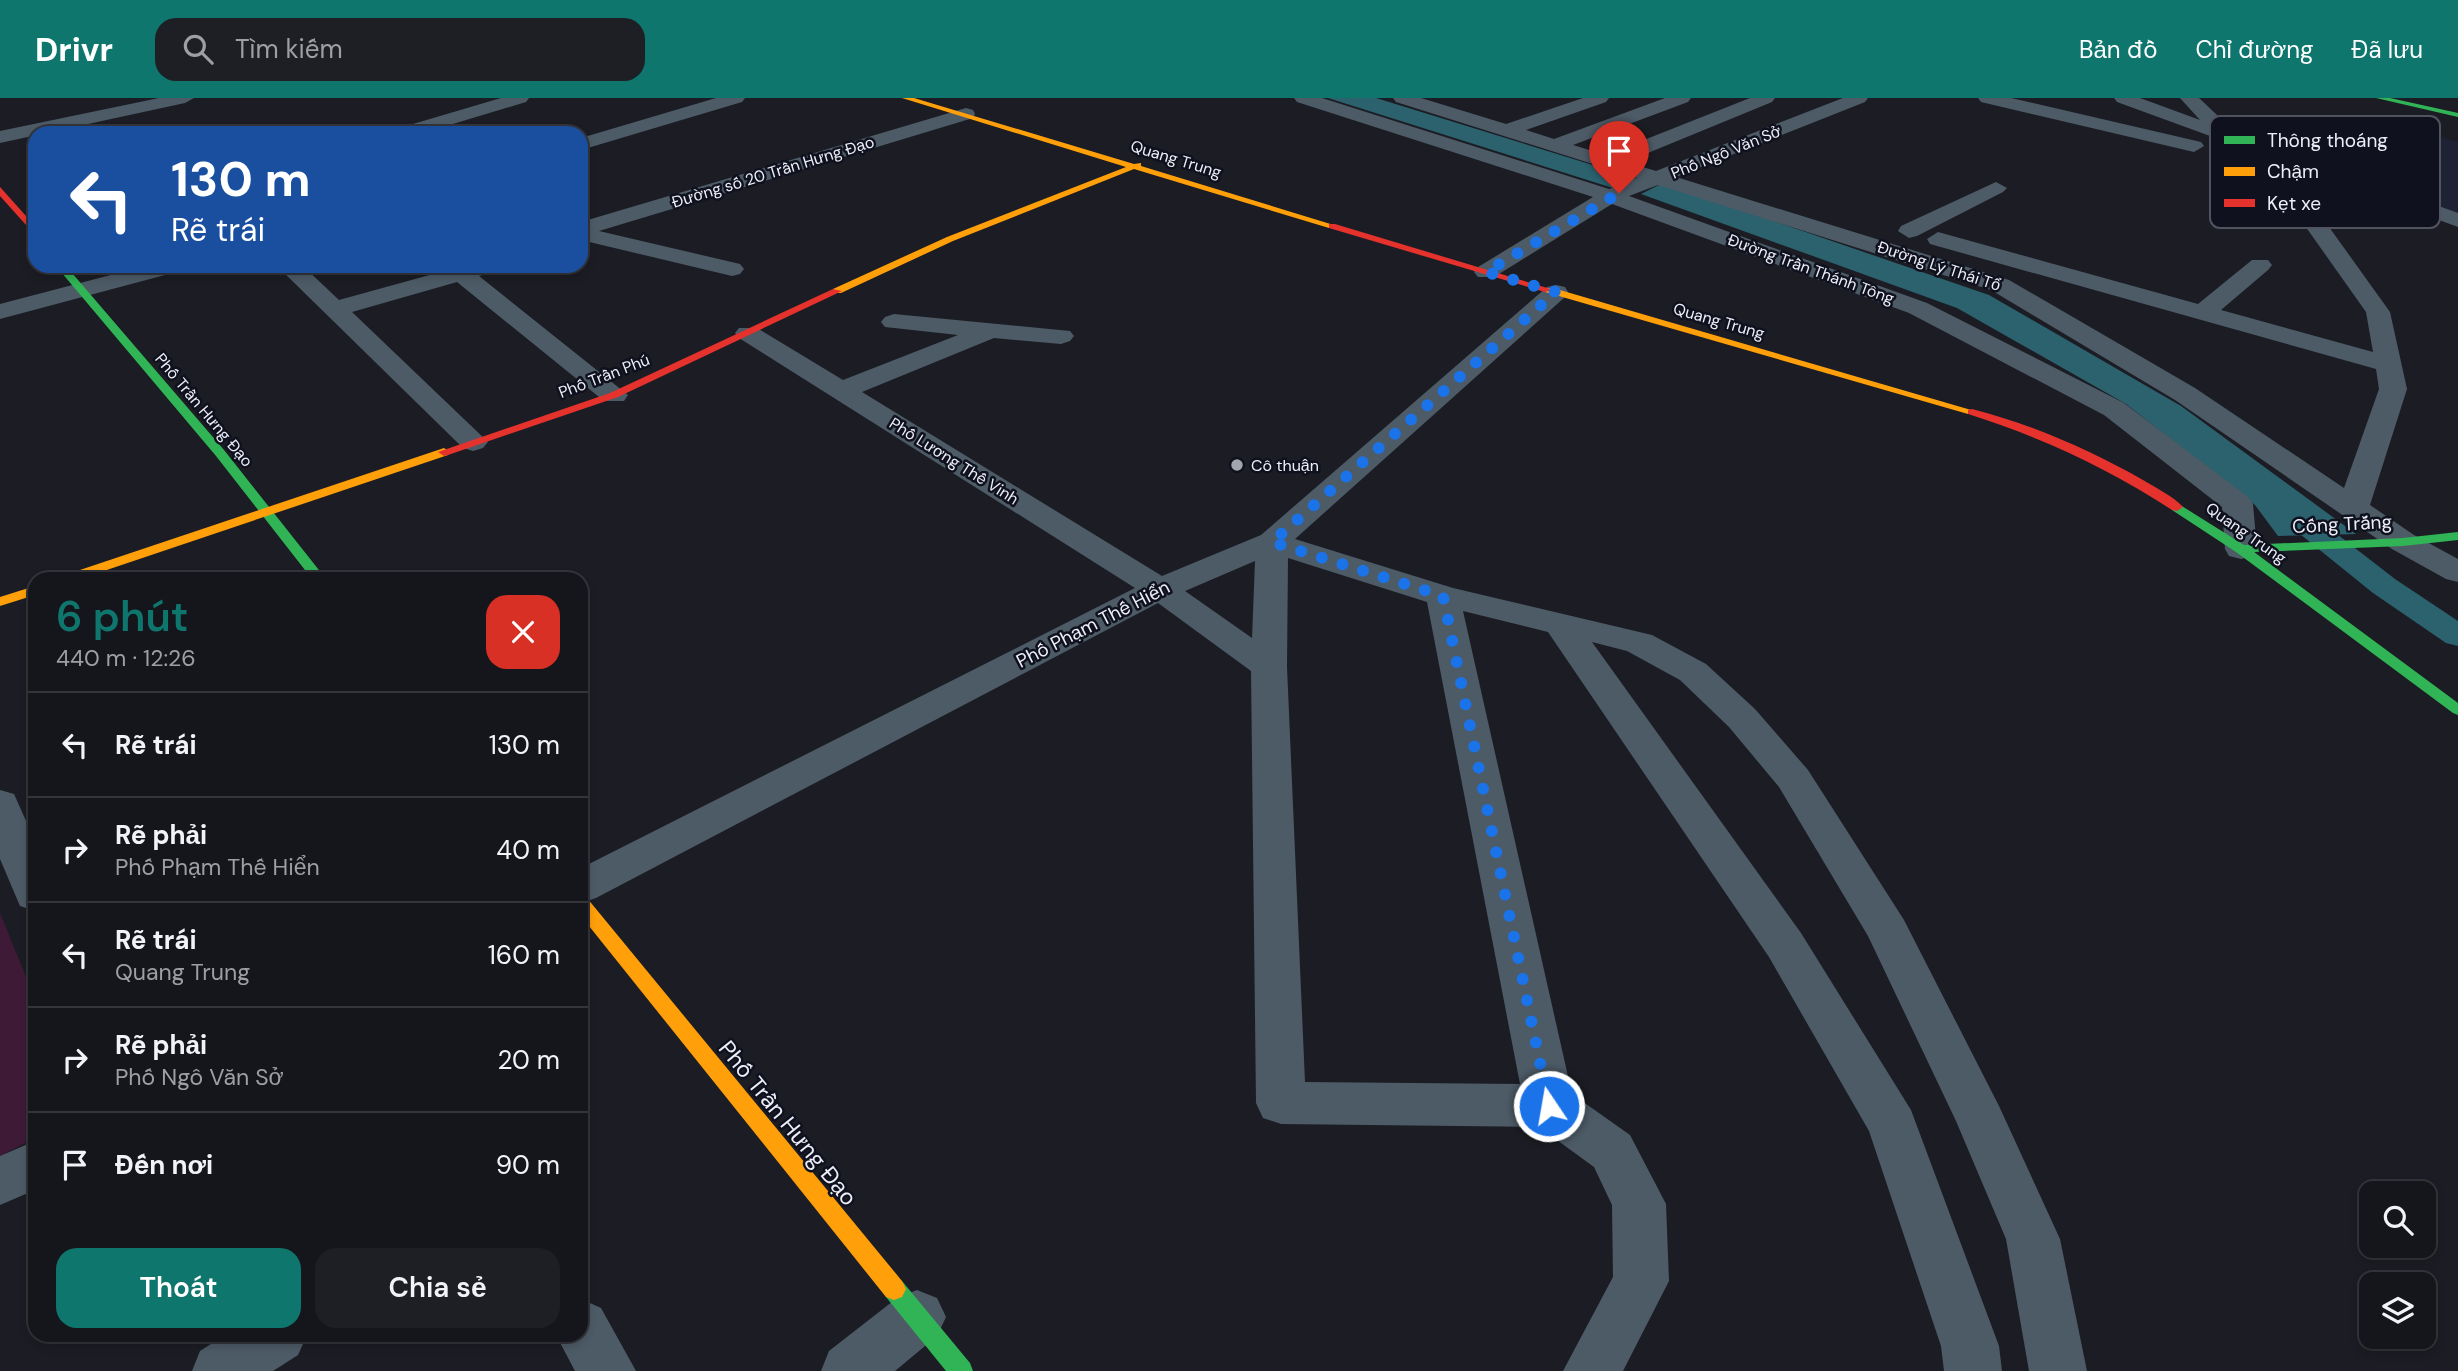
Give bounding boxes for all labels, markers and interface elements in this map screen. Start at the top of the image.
search box [155,18,645,81]
text: Drivr [35,28,113,71]
icon: search [179,30,217,68]
text: Tìm kiếm [235,32,343,66]
text: Bản đồ [2079,34,2157,65]
text: Chỉ đường [2195,34,2313,65]
text: Đã lưu [2351,34,2423,65]
legend [2210,116,2440,228]
street label: Phố Ngô Văn Sở [1668,120,1785,184]
pin [1589,121,1649,193]
text: Thông thoáng [2267,128,2388,153]
street label: Đường số 20 Trần Hưng Đạo [669,131,877,213]
icon: arrive [1600,132,1638,170]
street label: Quang Trung [1128,135,1224,183]
text: 130 m [171,147,311,211]
icon: left [56,154,147,245]
text: Chậm [2267,159,2319,184]
text: Kẹt xe [2267,191,2321,216]
text: Rẽ trái [171,209,265,251]
street label: Đường Trần Thánh Tông [1725,229,1897,309]
street label: Đường Lý Thái Tổ [1875,236,2003,296]
street label: Quang Trung [1671,298,1767,344]
street label: Phố Trần Hưng Đạo [150,349,258,471]
street label: Phố Trần Phú [555,349,653,403]
street label: Phố Lương Thế Vinh [885,413,1023,509]
place label: Cô thuận [1251,455,1319,476]
marker: Cô thuận [1229,457,1245,473]
street label: Quang Trung [2202,497,2291,569]
street label: Cống Trắng [2291,509,2393,539]
street label: Phố Phạm Thế Hiển [1012,574,1174,674]
text: 6 phút [56,589,188,644]
button: close [486,595,560,669]
text: 440 m · 12:26 [56,643,196,673]
icon: left [56,726,94,764]
text: Rẽ trái [115,728,197,762]
text: 130 m [489,728,560,762]
text: Rẽ phải [115,818,207,852]
icon: right [56,831,94,869]
text: 40 m [496,833,560,867]
text: Phố Phạm Thế Hiển [115,852,320,882]
text: Rẽ trái [115,923,197,957]
icon: left [56,936,94,974]
text: 160 m [488,938,560,972]
text: Quang Trung [115,957,250,987]
text: Rẽ phải [115,1028,207,1062]
street label: Phố Trần Hưng Đạo [712,1034,864,1212]
icon: right [56,1041,94,1079]
text: 20 m [497,1043,560,1077]
text: Phố Ngô Văn Sở [115,1062,284,1092]
position arrow [1512,1069,1586,1143]
icon: arrive [56,1146,94,1184]
text: Đến nơi [115,1148,213,1182]
text: 90 m [496,1148,560,1182]
map controls [2359,1181,2436,1349]
button: search [2359,1181,2436,1258]
button: Thoát [56,1248,301,1328]
button: Chia sẻ [315,1248,560,1328]
button: layers [2359,1272,2436,1349]

